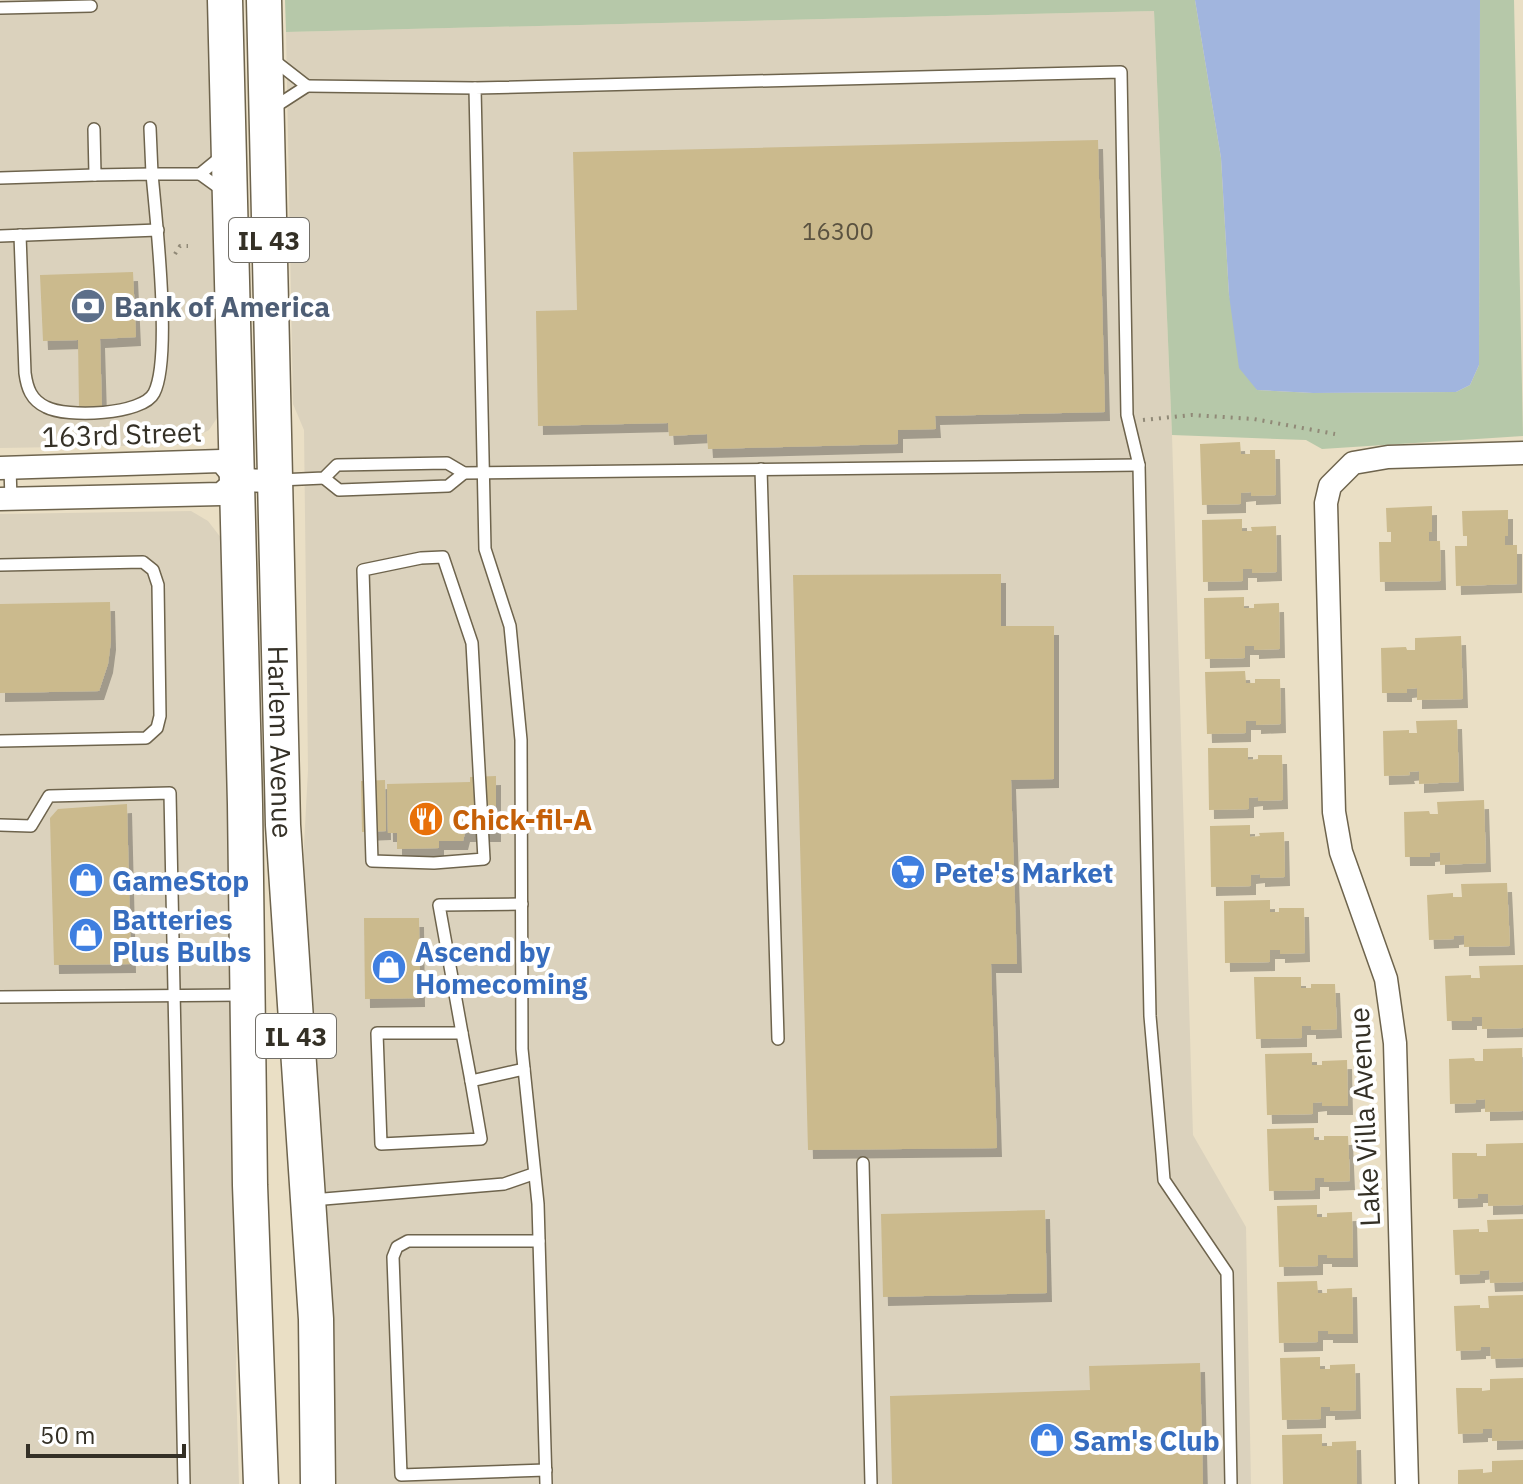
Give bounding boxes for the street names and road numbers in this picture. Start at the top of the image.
road number: IL 43 [229,218,309,262]
street label: 163rd Street [41,413,203,455]
street label: Harlem Avenue [260,645,302,839]
street label: Lake Villa Avenue [1340,1006,1388,1228]
road number: IL 43 [256,1014,336,1058]

